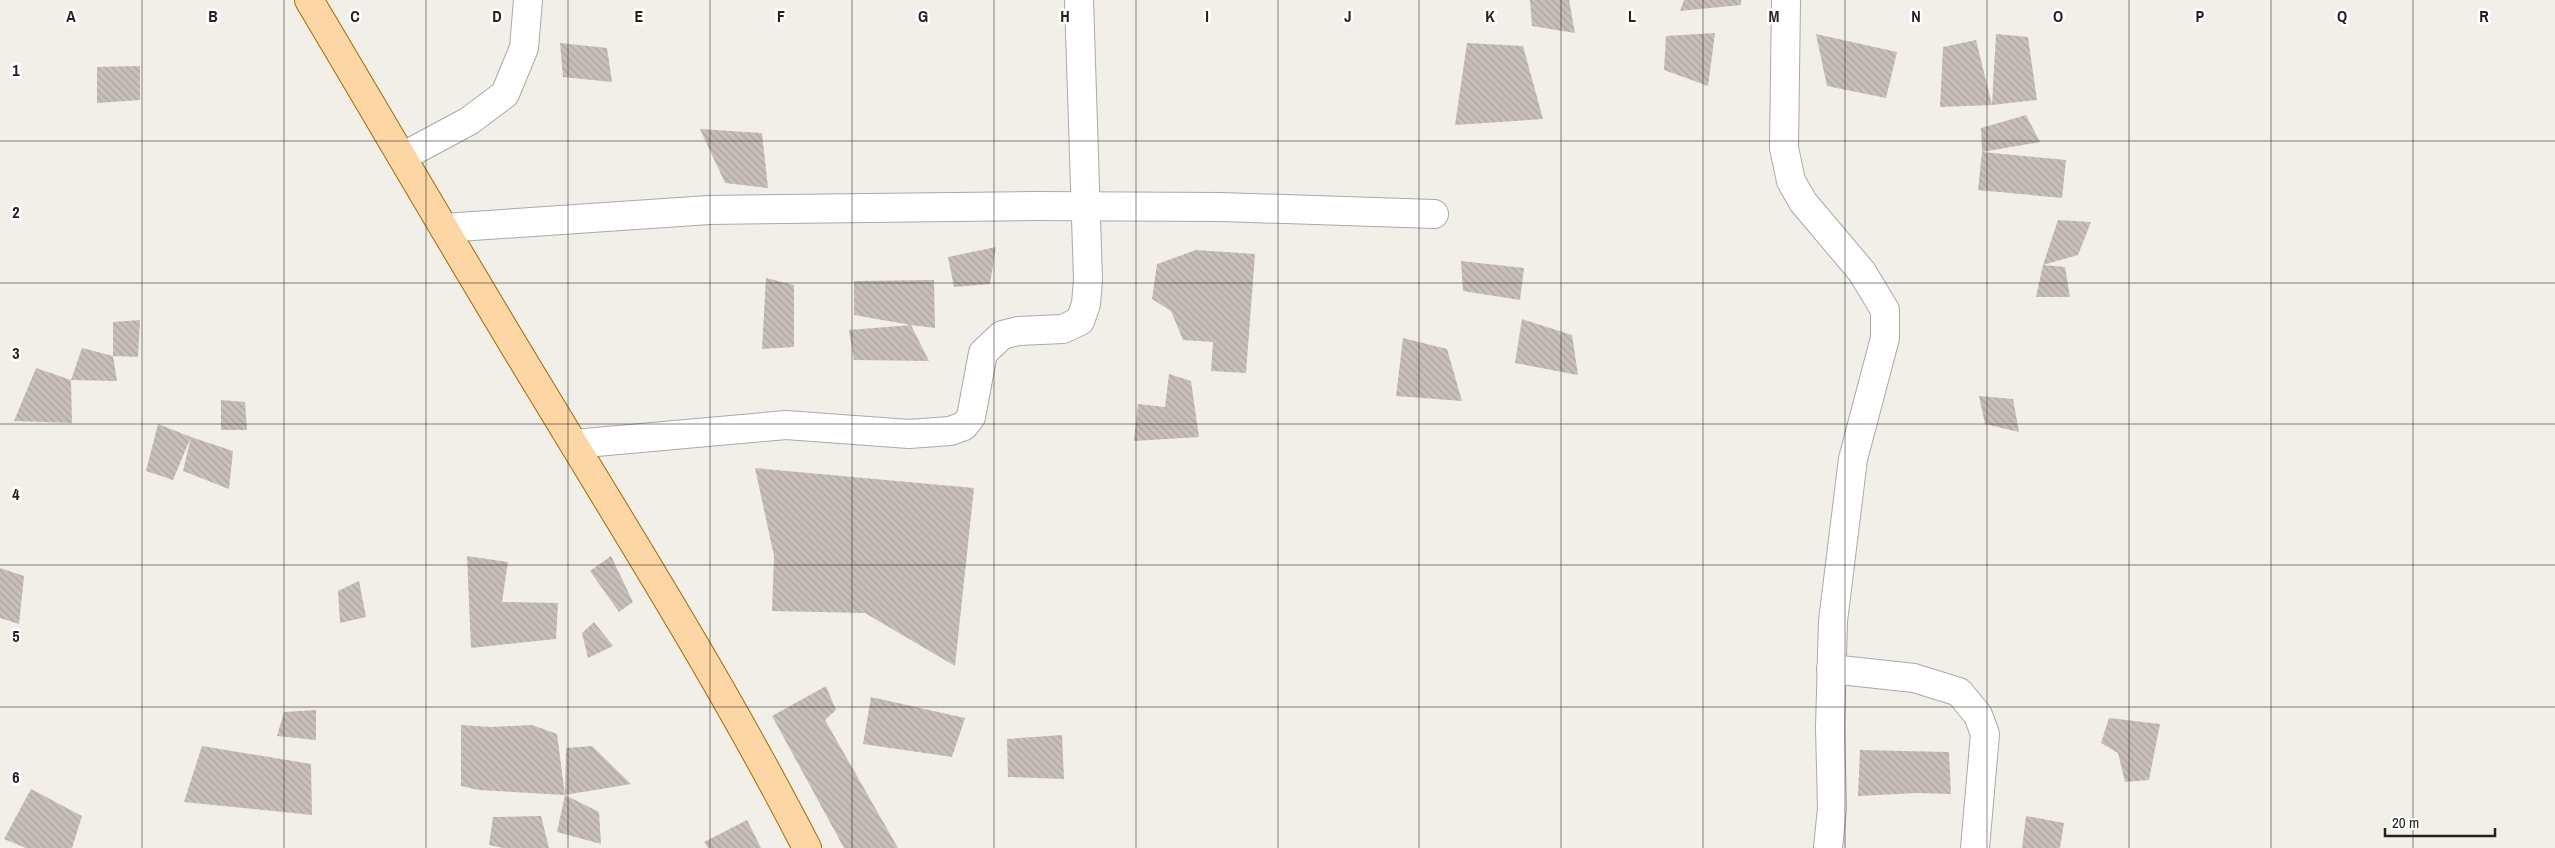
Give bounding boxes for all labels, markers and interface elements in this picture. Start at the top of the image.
text: A [66,5,76,27]
text: B [208,5,218,27]
text: C [350,5,360,27]
text: D [492,5,502,27]
text: E [635,5,644,27]
text: F [777,5,785,27]
text: G [918,5,928,27]
text: H [1060,5,1070,27]
text: I [1205,5,1209,27]
text: J [1344,5,1352,27]
text: K [1485,5,1495,27]
text: L [1628,5,1636,27]
text: M [1769,5,1780,27]
text: N [1911,5,1921,27]
text: O [2053,5,2063,27]
text: P [2196,5,2205,27]
text: Q [2337,5,2347,27]
text: R [2479,5,2489,27]
text: 1 [12,59,20,81]
text: 2 [12,201,20,223]
text: 3 [12,342,20,364]
text: 4 [12,483,20,505]
text: 5 [12,625,20,647]
text: 6 [12,766,20,788]
scale bar [2385,806,2495,838]
text: 20 m [2392,812,2419,833]

